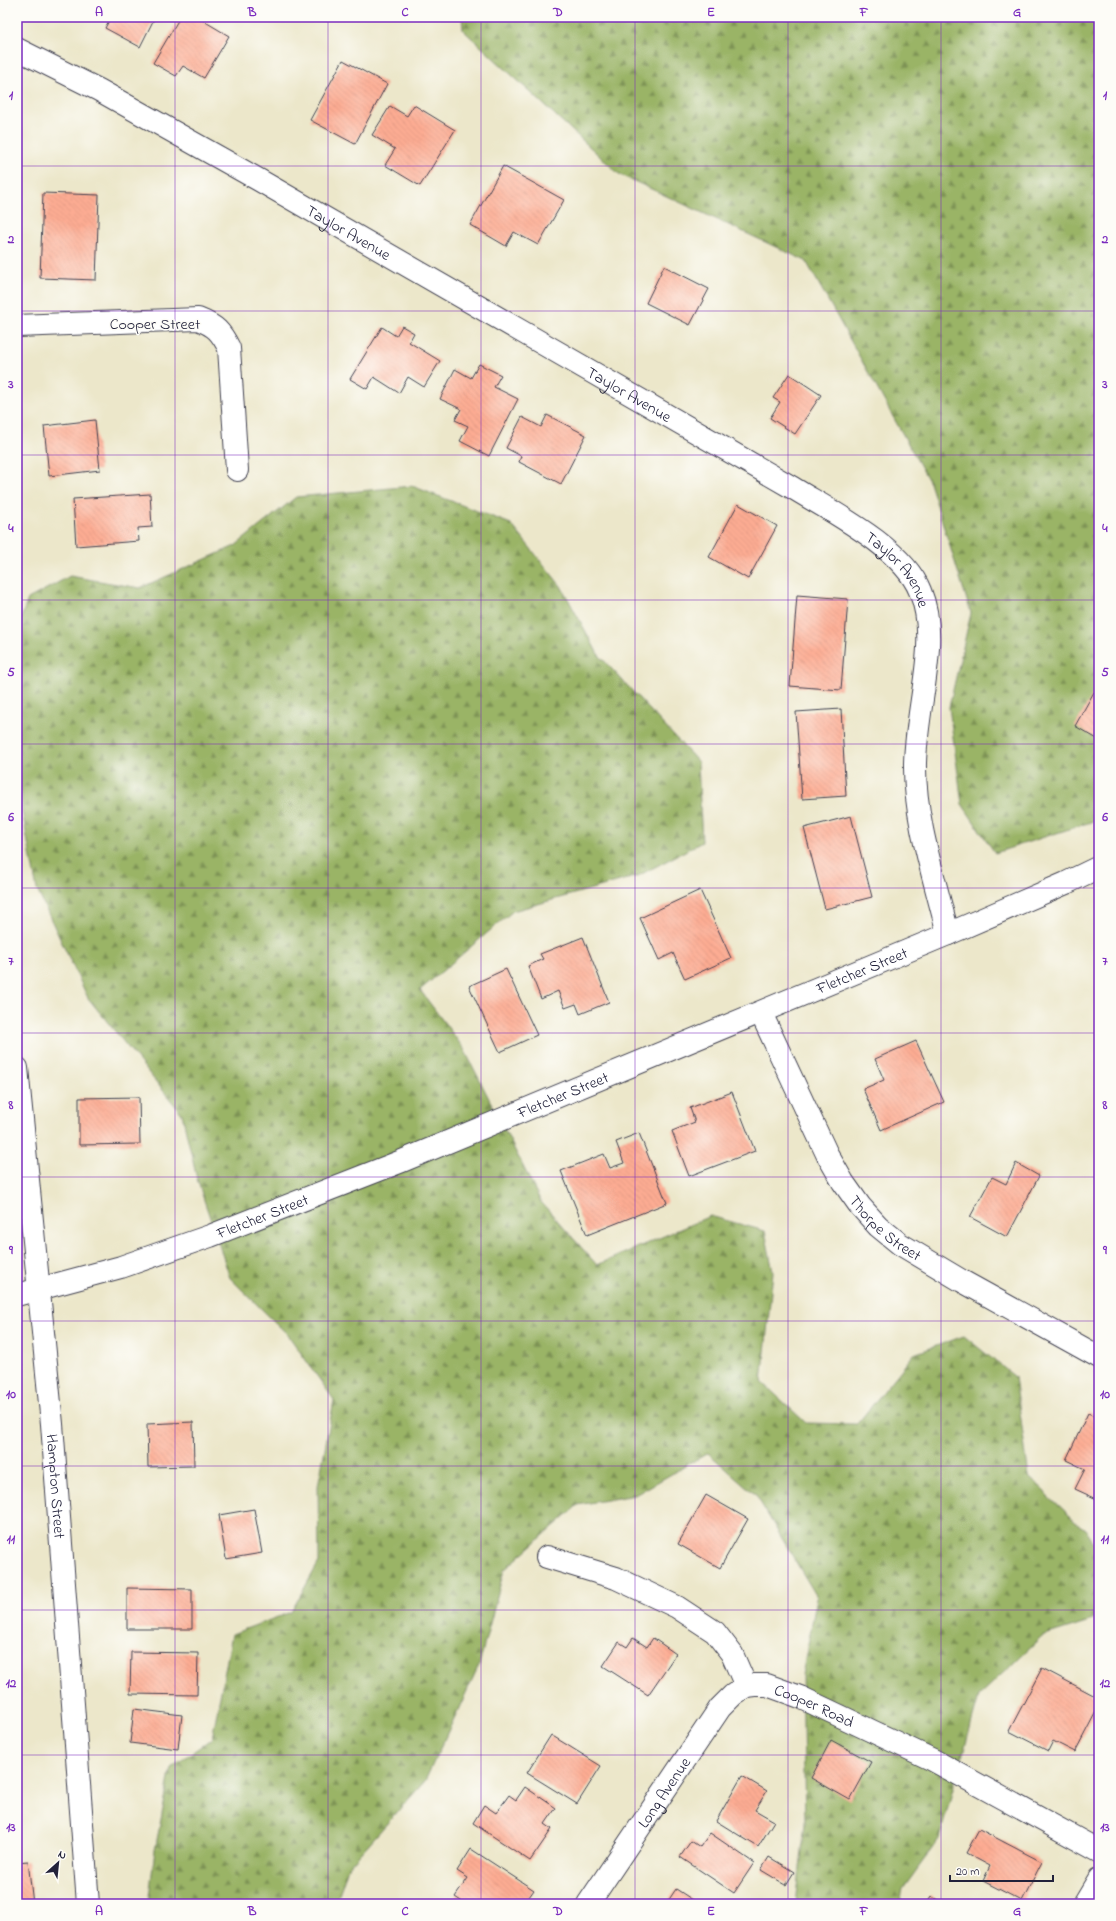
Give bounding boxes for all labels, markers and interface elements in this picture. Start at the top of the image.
text: A [95,3,103,22]
text: B [247,3,257,22]
text: C [401,3,409,22]
text: D [552,3,563,22]
text: E [707,3,715,22]
text: F [859,3,869,22]
text: G [1013,3,1021,22]
text: 1 [9,86,14,105]
text: 1 [1103,86,1108,105]
street label: Taylor Avenue [301,200,396,268]
text: 2 [7,230,15,249]
text: 2 [1101,230,1109,249]
street label: Cooper Street [110,313,201,337]
street label: Taylor Avenue [582,361,676,430]
text: 3 [7,375,14,394]
text: 3 [1101,375,1108,394]
text: 4 [7,519,14,538]
text: 4 [1101,519,1108,538]
street label: Taylor Avenue [859,526,935,611]
text: 5 [7,663,15,682]
text: 5 [1101,663,1109,682]
text: 6 [7,808,14,827]
text: 6 [1101,808,1108,827]
street label: Fletcher Street [812,942,912,1002]
text: 7 [8,952,14,971]
text: 7 [1102,952,1108,971]
street label: Fletcher Street [513,1066,613,1126]
text: 8 [8,1096,14,1115]
text: 8 [1102,1096,1108,1115]
street label: Fletcher Street [213,1188,313,1247]
street label: Thorpe Street [842,1191,926,1268]
text: 9 [8,1241,14,1260]
text: 9 [1102,1241,1108,1260]
text: 10 [6,1385,16,1404]
text: 10 [1100,1385,1110,1404]
street label: Hampton Street [39,1433,71,1540]
text: 11 [7,1530,16,1549]
text: 11 [1101,1530,1110,1549]
text: 12 [6,1674,17,1693]
text: 12 [1100,1674,1111,1693]
street label: Cooper Road [771,1679,858,1735]
street label: Long Avenue [632,1752,698,1834]
text: 13 [6,1818,16,1837]
text: 13 [1100,1818,1110,1837]
north arrow [38,1843,78,1883]
text: N [55,1846,69,1864]
scale bar [950,1857,1053,1883]
text: 20 m [956,1863,979,1881]
text: A [95,1902,103,1921]
text: B [247,1902,257,1921]
text: C [401,1902,409,1921]
text: D [552,1902,563,1921]
text: E [707,1902,715,1921]
text: F [859,1902,869,1921]
text: G [1013,1902,1021,1921]

